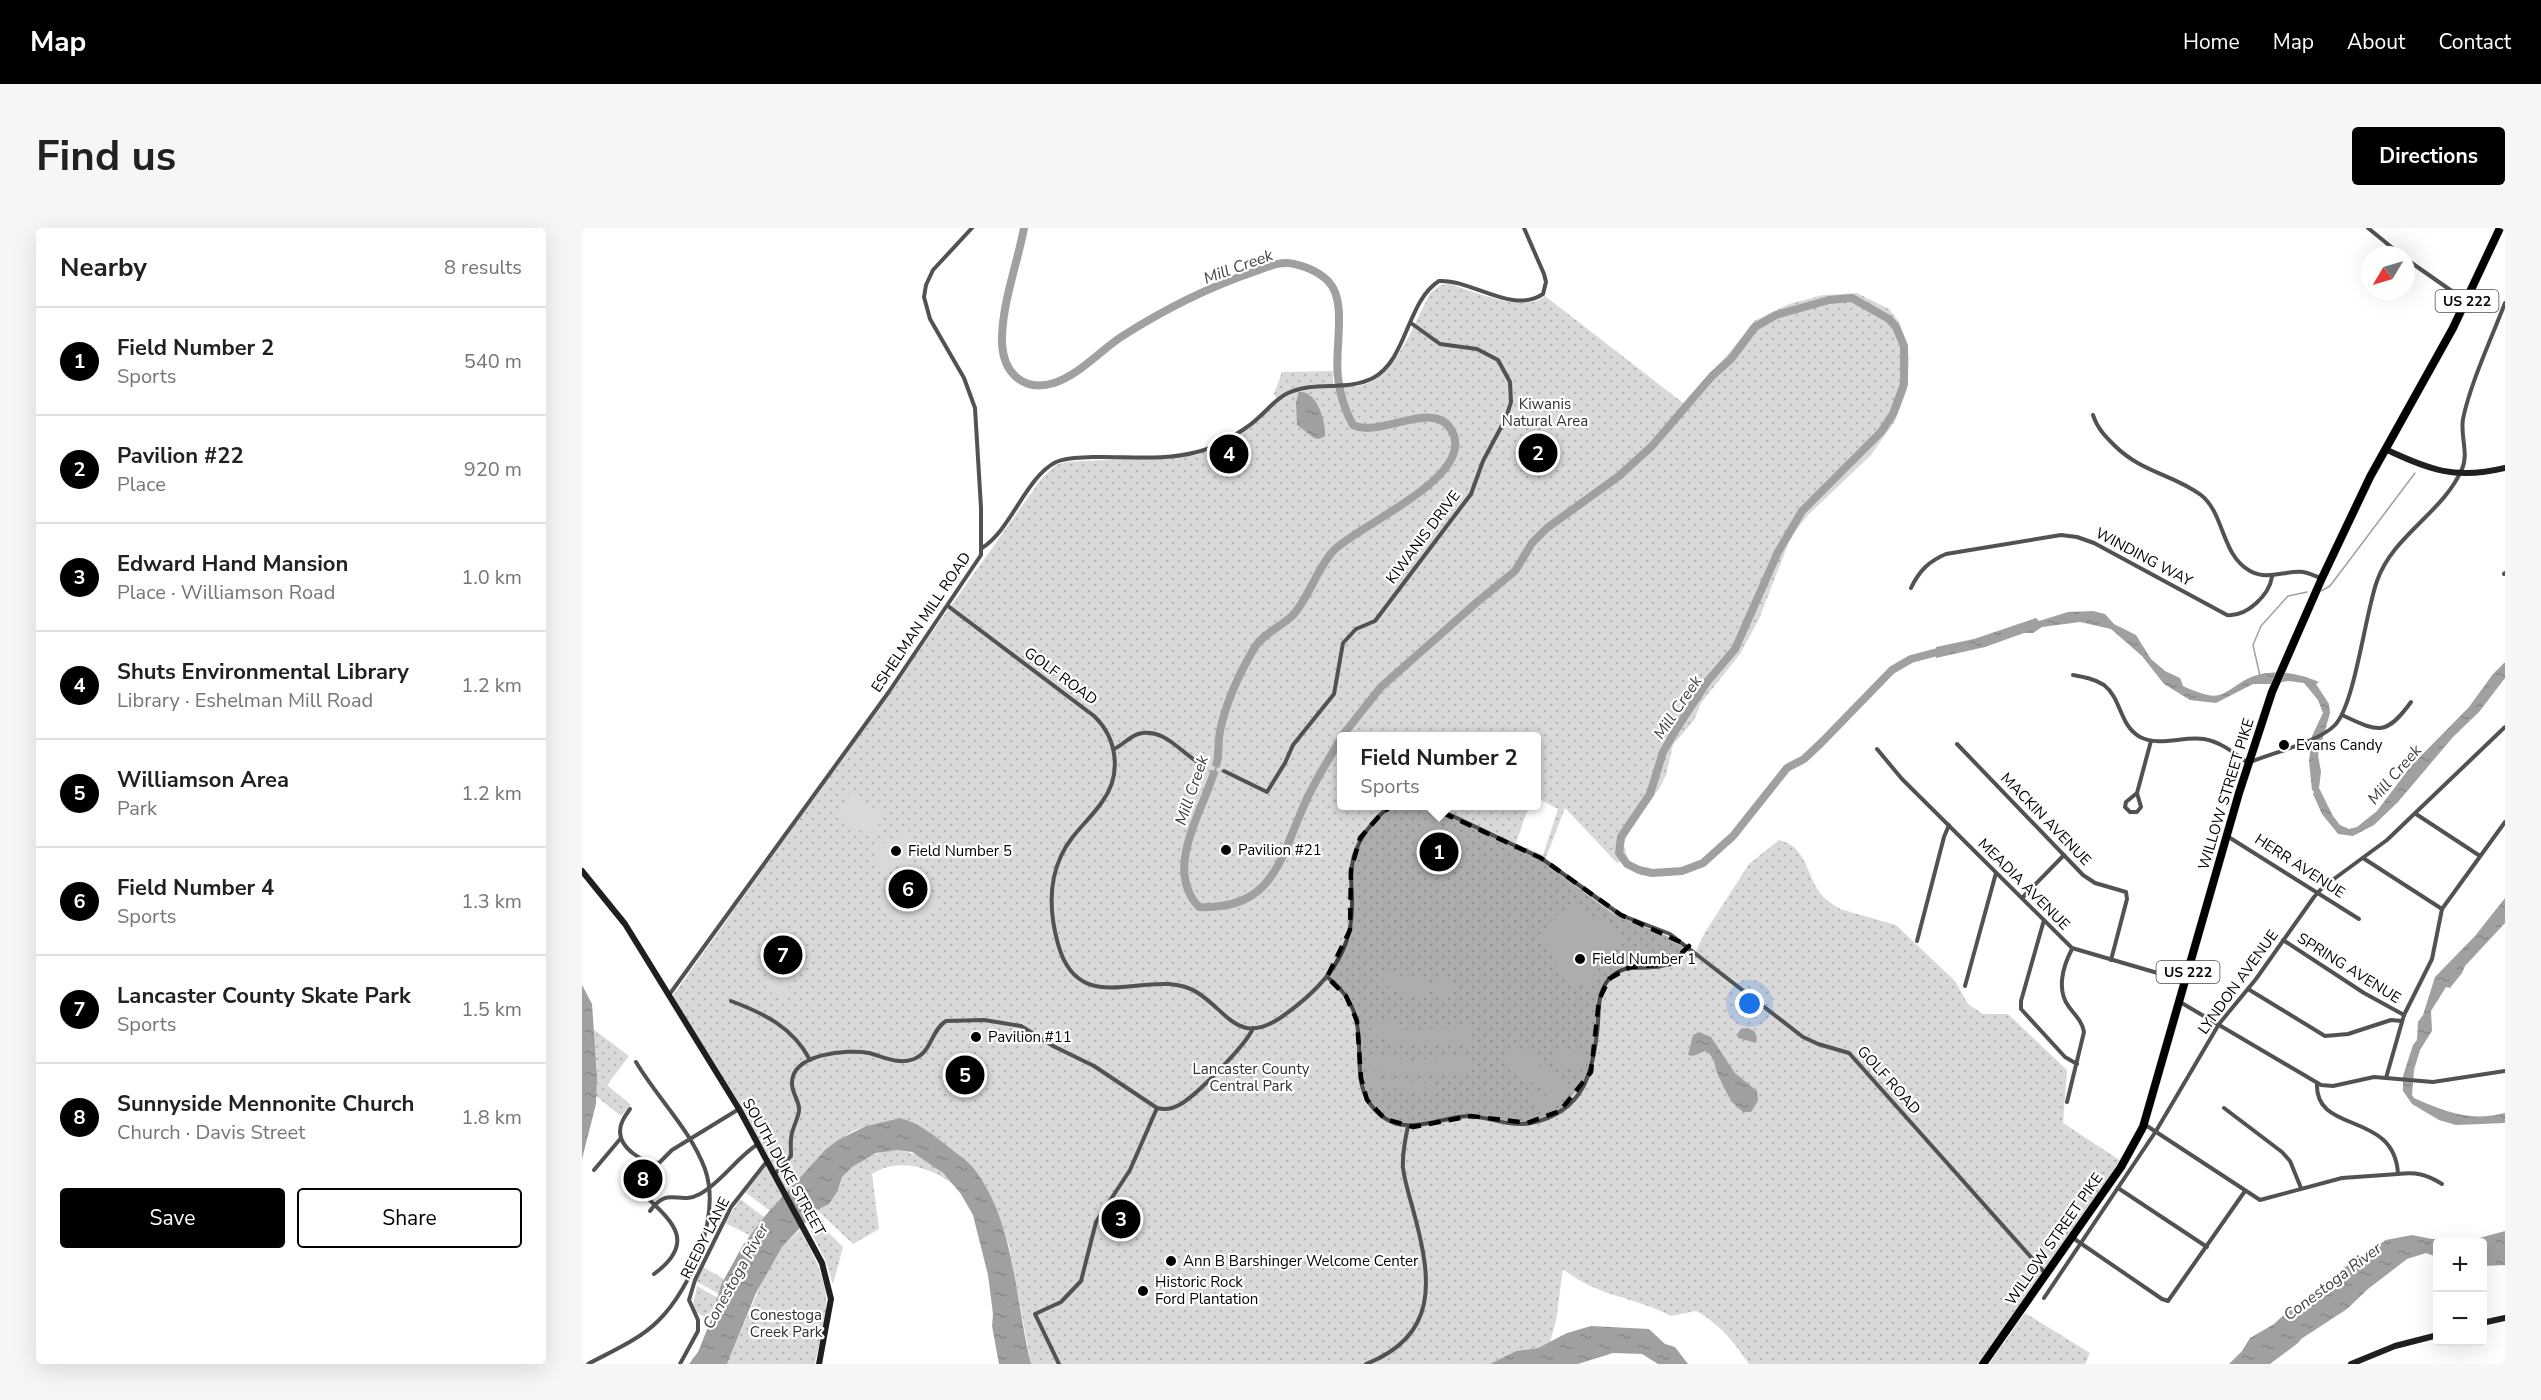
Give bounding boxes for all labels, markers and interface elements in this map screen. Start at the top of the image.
text: Map [30,23,86,61]
text: Home [2183,28,2240,56]
text: Map [2273,28,2314,56]
text: About [2347,28,2405,56]
text: Contact [2438,28,2511,56]
button: Directions [2352,127,2505,185]
text: Find us [36,128,176,185]
water label: Mill Creek [1201,244,1277,290]
north arrow [2361,246,2415,300]
text: Nearby [60,250,147,285]
text: 8 results [444,254,522,281]
road number: US 222 [2436,290,2498,312]
text: Field Number 2 [117,333,274,363]
text: 1 [74,348,86,375]
text: 540 m [464,348,522,375]
text: Sports [117,363,176,390]
park label: Kiwanis Natural Area [1502,394,1588,431]
pin: 2 [1518,430,1558,476]
pin: 4 [1210,432,1248,476]
text: Pavilion #22 [117,441,244,471]
text: 2 [74,456,86,483]
text: 920 m [464,456,522,483]
text: Place [117,471,166,498]
street label: KIWANIS DRIVE [1381,486,1465,588]
street label: WINDING WAY [2092,523,2197,591]
street label: ESHELMAN MILL ROAD [867,548,975,696]
text: Edward Hand Mansion [117,549,348,579]
text: 3 [74,564,86,591]
text: 1.0 km [461,564,522,591]
text: Place · Williamson Road [117,579,335,606]
street label: GOLF ROAD [1020,643,1102,709]
text: Shuts Environmental Library [117,657,409,687]
water label: Mill Creek [1648,671,1708,744]
text: 4 [74,672,86,699]
text: 1.2 km [461,672,522,699]
text: Library · Eshelman Mill Road [117,687,373,714]
street label: WILLOW STREET PIKE [2193,716,2259,872]
popup [1337,732,1541,810]
place label: Evans Candy [2296,735,2383,755]
marker: Evans Candy [2277,738,2291,752]
water label: Mill Creek [2363,739,2427,809]
text: Field Number 2 [1360,743,1518,773]
water label: Mill Creek [1170,752,1214,828]
text: Williamson Area [117,765,289,795]
street label: MACKIN AVENUE [1996,768,2096,870]
text: Sports [1360,773,1420,800]
text: 5 [74,780,86,807]
text: 1.2 km [461,780,522,807]
text: Park [117,795,157,822]
street label: HERR AVENUE [2251,829,2349,903]
pin: 1 [1420,830,1458,874]
street label: MEADIA AVENUE [1974,834,2074,934]
place label: Pavilion #21 [1238,840,1322,860]
place label: Field Number 5 [908,841,1012,861]
marker: Pavilion #21 [1219,843,1233,857]
marker: Field Number 5 [889,844,903,858]
pin: 6 [888,866,928,912]
text: Field Number 4 [117,873,274,903]
text: 6 [74,888,86,915]
text: 1.3 km [461,888,522,915]
text: Sports [117,903,176,930]
street label: LYNDON AVENUE [2193,926,2283,1038]
street label: SPRING AVENUE [2293,928,2405,1008]
pin: 7 [764,932,802,978]
place label: Field Number 1 [1592,949,1696,969]
marker: Field Number 1 [1573,952,1587,966]
road number: US 222 [2156,961,2220,983]
text: Lancaster County Skate Park [117,981,411,1011]
your location [1735,989,1764,1018]
text: 7 [74,996,86,1023]
text: 1.5 km [461,996,522,1023]
text: Sports [117,1011,176,1038]
place label: Pavilion #11 [988,1027,1072,1047]
marker: Pavilion #11 [969,1030,983,1044]
street label: GOLF ROAD [1853,1041,1925,1119]
pin: 5 [946,1052,985,1098]
park label: Lancaster County Central Park [1193,1059,1310,1096]
text: Sunnyside Mennonite Church [117,1089,414,1119]
street label: SOUTH DUKE STREET [738,1095,830,1239]
text: 8 [74,1104,86,1131]
text: 1.8 km [461,1104,522,1131]
text: Church · Davis Street [117,1119,305,1146]
pin: 8 [624,1156,662,1202]
street label: WILLOW STREET PIKE [2001,1169,2107,1309]
button: Save [60,1188,285,1248]
button: Share [297,1188,522,1248]
street label: REEDY LANE [676,1194,734,1282]
pin: 3 [1102,1196,1140,1242]
water label: Conestoga River [698,1219,775,1333]
water label: Conestoga River [2279,1237,2387,1326]
map controls [2433,1238,2487,1346]
button: + [2433,1238,2487,1292]
place label: Ann B Barshinger Welcome Center [1183,1251,1419,1271]
marker: Ann B Barshinger Welcome Center [1164,1254,1178,1268]
place label: Historic Rock Ford Plantation [1155,1272,1258,1309]
marker: Historic Rock Ford Plantation [1136,1284,1150,1298]
button: − [2433,1292,2487,1346]
park label: Conestoga Creek Park [750,1305,823,1342]

